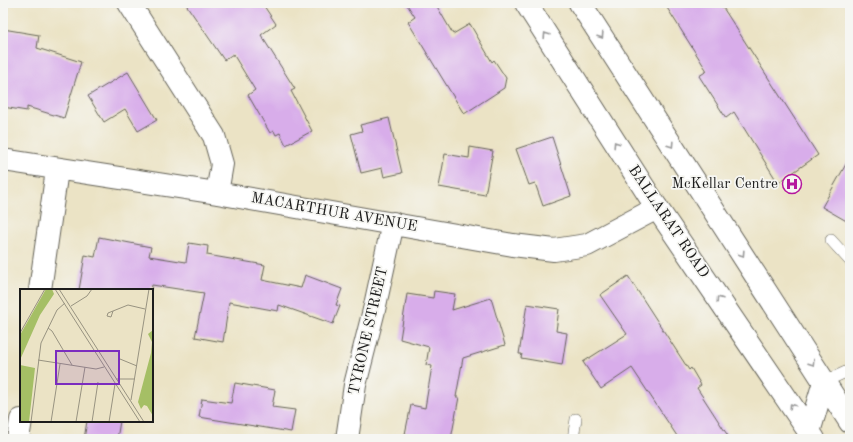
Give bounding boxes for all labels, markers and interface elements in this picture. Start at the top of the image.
one-way arrow [543,32,551,39]
one-way arrow [596,32,604,39]
one-way arrow [613,141,621,148]
one-way arrow [666,141,674,148]
street label: BALLARAT ROAD [625,163,711,281]
hospital icon: McKellar Centre [781,173,803,195]
place label: McKellar Centre [671,177,778,192]
street label: MACARTHUR AVENUE [250,191,418,235]
one-way arrow [737,250,745,257]
street label: TYRONE STREET [347,265,391,397]
inset map [20,289,153,422]
one-way arrow [716,296,724,303]
one-way arrow [807,359,814,366]
one-way arrow [789,403,797,410]

